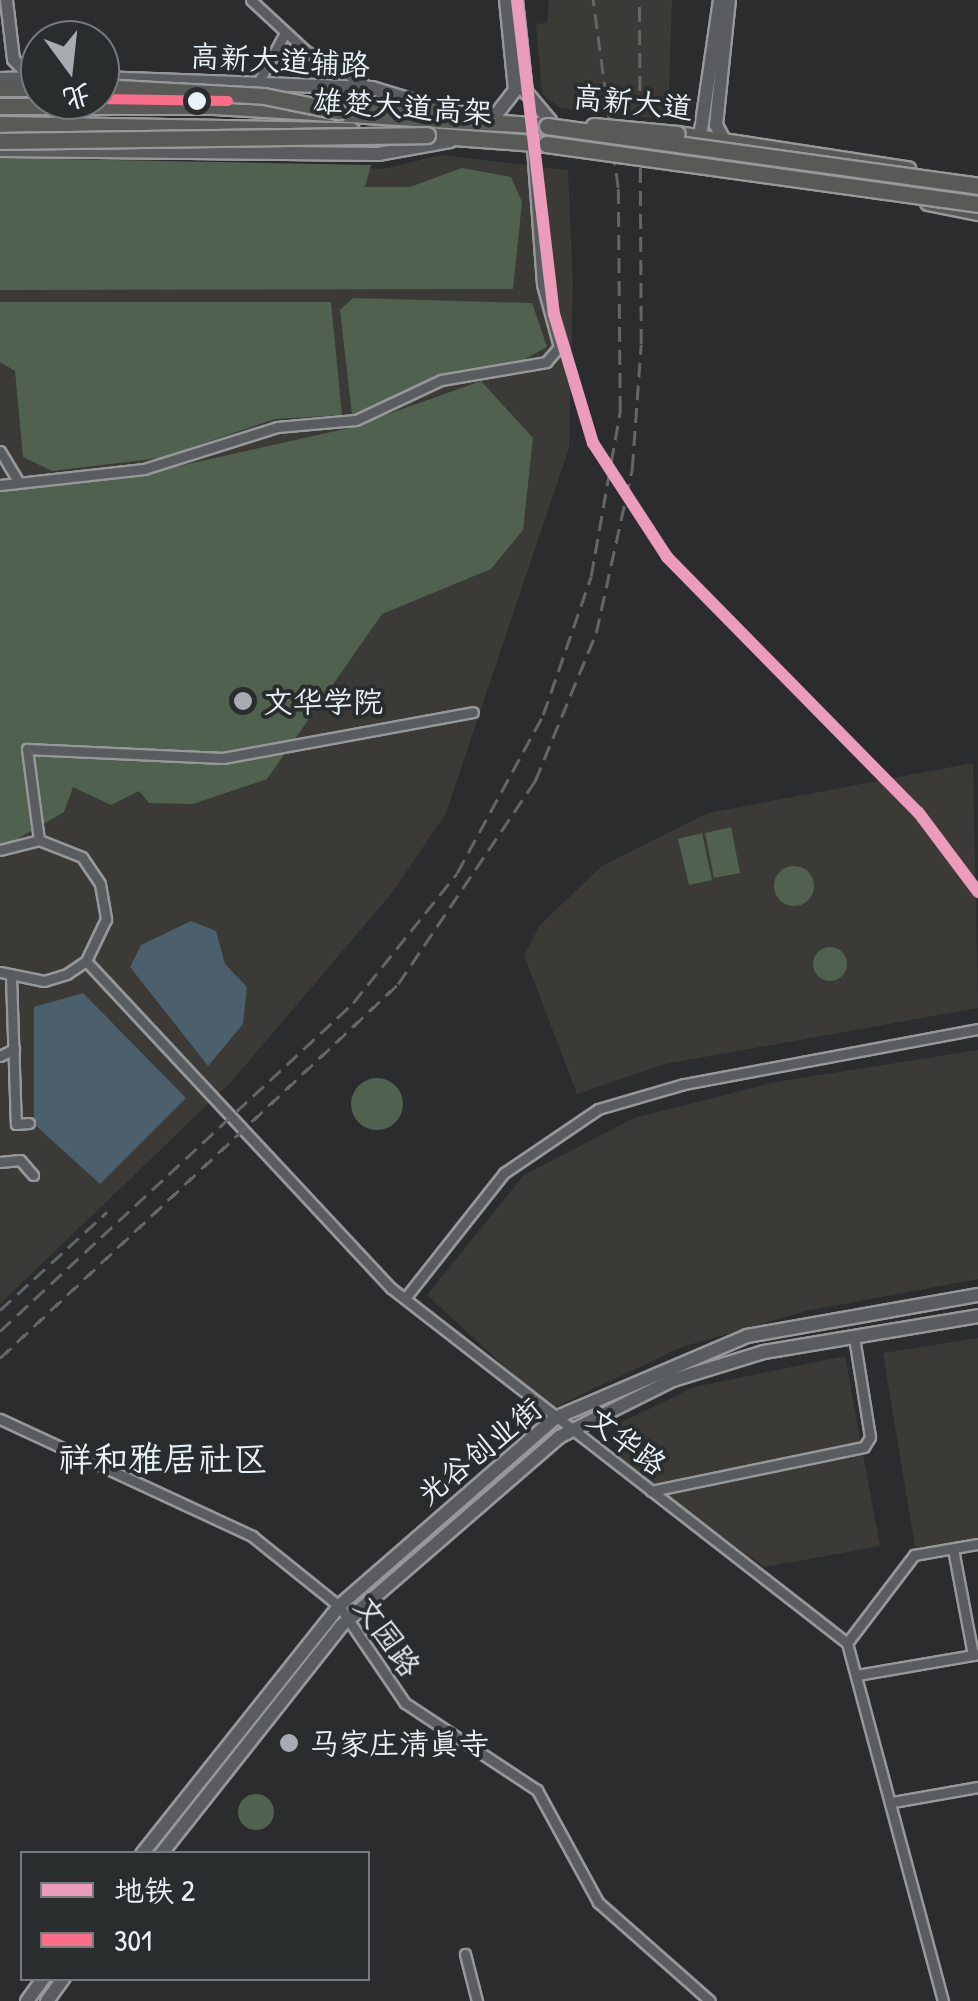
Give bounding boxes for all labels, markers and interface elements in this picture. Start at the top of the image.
north arrow [20,20,120,120]
street label: 高新大道辅路 [189,37,371,83]
text: 北 [59,75,96,119]
street label: 高新大道 [571,78,695,126]
street label: 雄楚大道高架 [312,82,494,130]
unlabelled marker [187,91,207,111]
place label: 文华学院 [263,683,383,719]
marker: 文华学院 [232,690,254,712]
street label: 光谷创业街 [409,1390,549,1512]
street label: 文华路 [580,1400,674,1482]
district label: 祥和雅居社区 [58,1438,268,1480]
street label: 文园路 [347,1589,429,1683]
place label: 马家庄清真寺 [309,1725,489,1761]
marker: 马家庄清真寺 [278,1732,300,1754]
legend [20,1851,370,1981]
text: 地铁 2 [114,1870,195,1910]
text: 301 [114,1920,152,1960]

